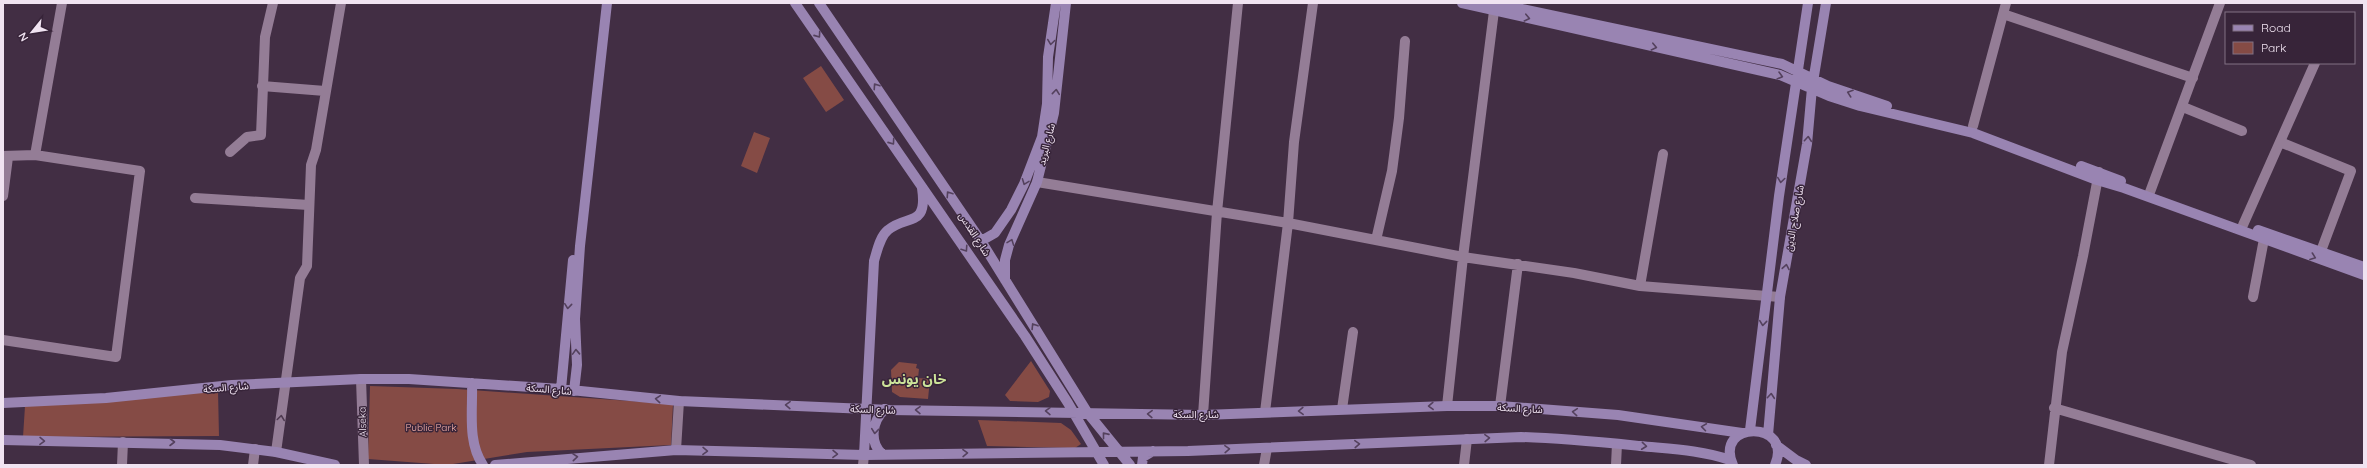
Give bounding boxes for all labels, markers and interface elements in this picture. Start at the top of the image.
north arrow [12,12,52,52]
legend [2225,12,2355,64]
one-way arrow [1523,13,1530,22]
text: Road [2261,20,2291,35]
text: N [15,30,31,44]
one-way arrow [813,31,821,38]
one-way arrow [1047,38,1056,45]
text: Park [2261,40,2286,55]
one-way arrow [1650,42,1657,51]
one-way arrow [1777,71,1784,79]
one-way arrow [873,83,881,90]
one-way arrow [1051,89,1060,95]
one-way arrow [1847,90,1854,98]
street label: شارع البريد [1035,122,1059,167]
one-way arrow [1803,136,1812,142]
one-way arrow [887,137,894,144]
one-way arrow [1777,177,1786,183]
one-way arrow [1021,178,1029,185]
street label: شارع صلاح الدين [1782,184,1808,252]
one-way arrow [947,191,954,198]
street label: شارع القدس [955,210,994,259]
one-way arrow [1006,239,1014,246]
one-way arrow [960,245,968,252]
one-way arrow [2310,252,2317,260]
one-way arrow [1781,264,1789,270]
one-way arrow [563,303,572,309]
one-way arrow [1759,320,1768,326]
one-way arrow [1032,323,1039,330]
one-way arrow [572,349,580,355]
district label: خان يونس [882,370,946,388]
street label: شارع السكة [203,379,250,397]
street label: شارع السكة [526,381,572,399]
one-way arrow [1766,393,1775,399]
one-way arrow [655,394,661,403]
one-way arrow [785,401,791,409]
street label: شارع السكة [1497,401,1543,417]
street label: شارع السكة [850,402,896,418]
one-way arrow [1428,402,1434,410]
one-way arrow [915,406,921,414]
one-way arrow [1298,406,1304,415]
street label: Alseka [355,407,370,437]
one-way arrow [1045,407,1051,415]
one-way arrow [1572,407,1578,416]
street label: شارع السكة [1173,408,1219,422]
one-way arrow [1147,409,1153,418]
one-way arrow [276,415,285,421]
park label: Public Park [405,421,457,434]
one-way arrow [1701,423,1707,432]
one-way arrow [870,428,879,435]
one-way arrow [1103,432,1110,439]
one-way arrow [1484,434,1490,442]
one-way arrow [39,437,45,445]
one-way arrow [169,438,175,446]
one-way arrow [1354,439,1360,448]
one-way arrow [1641,442,1647,451]
one-way arrow [1224,445,1230,454]
one-way arrow [702,446,708,455]
one-way arrow [962,449,968,457]
one-way arrow [832,450,838,458]
one-way arrow [572,453,578,462]

